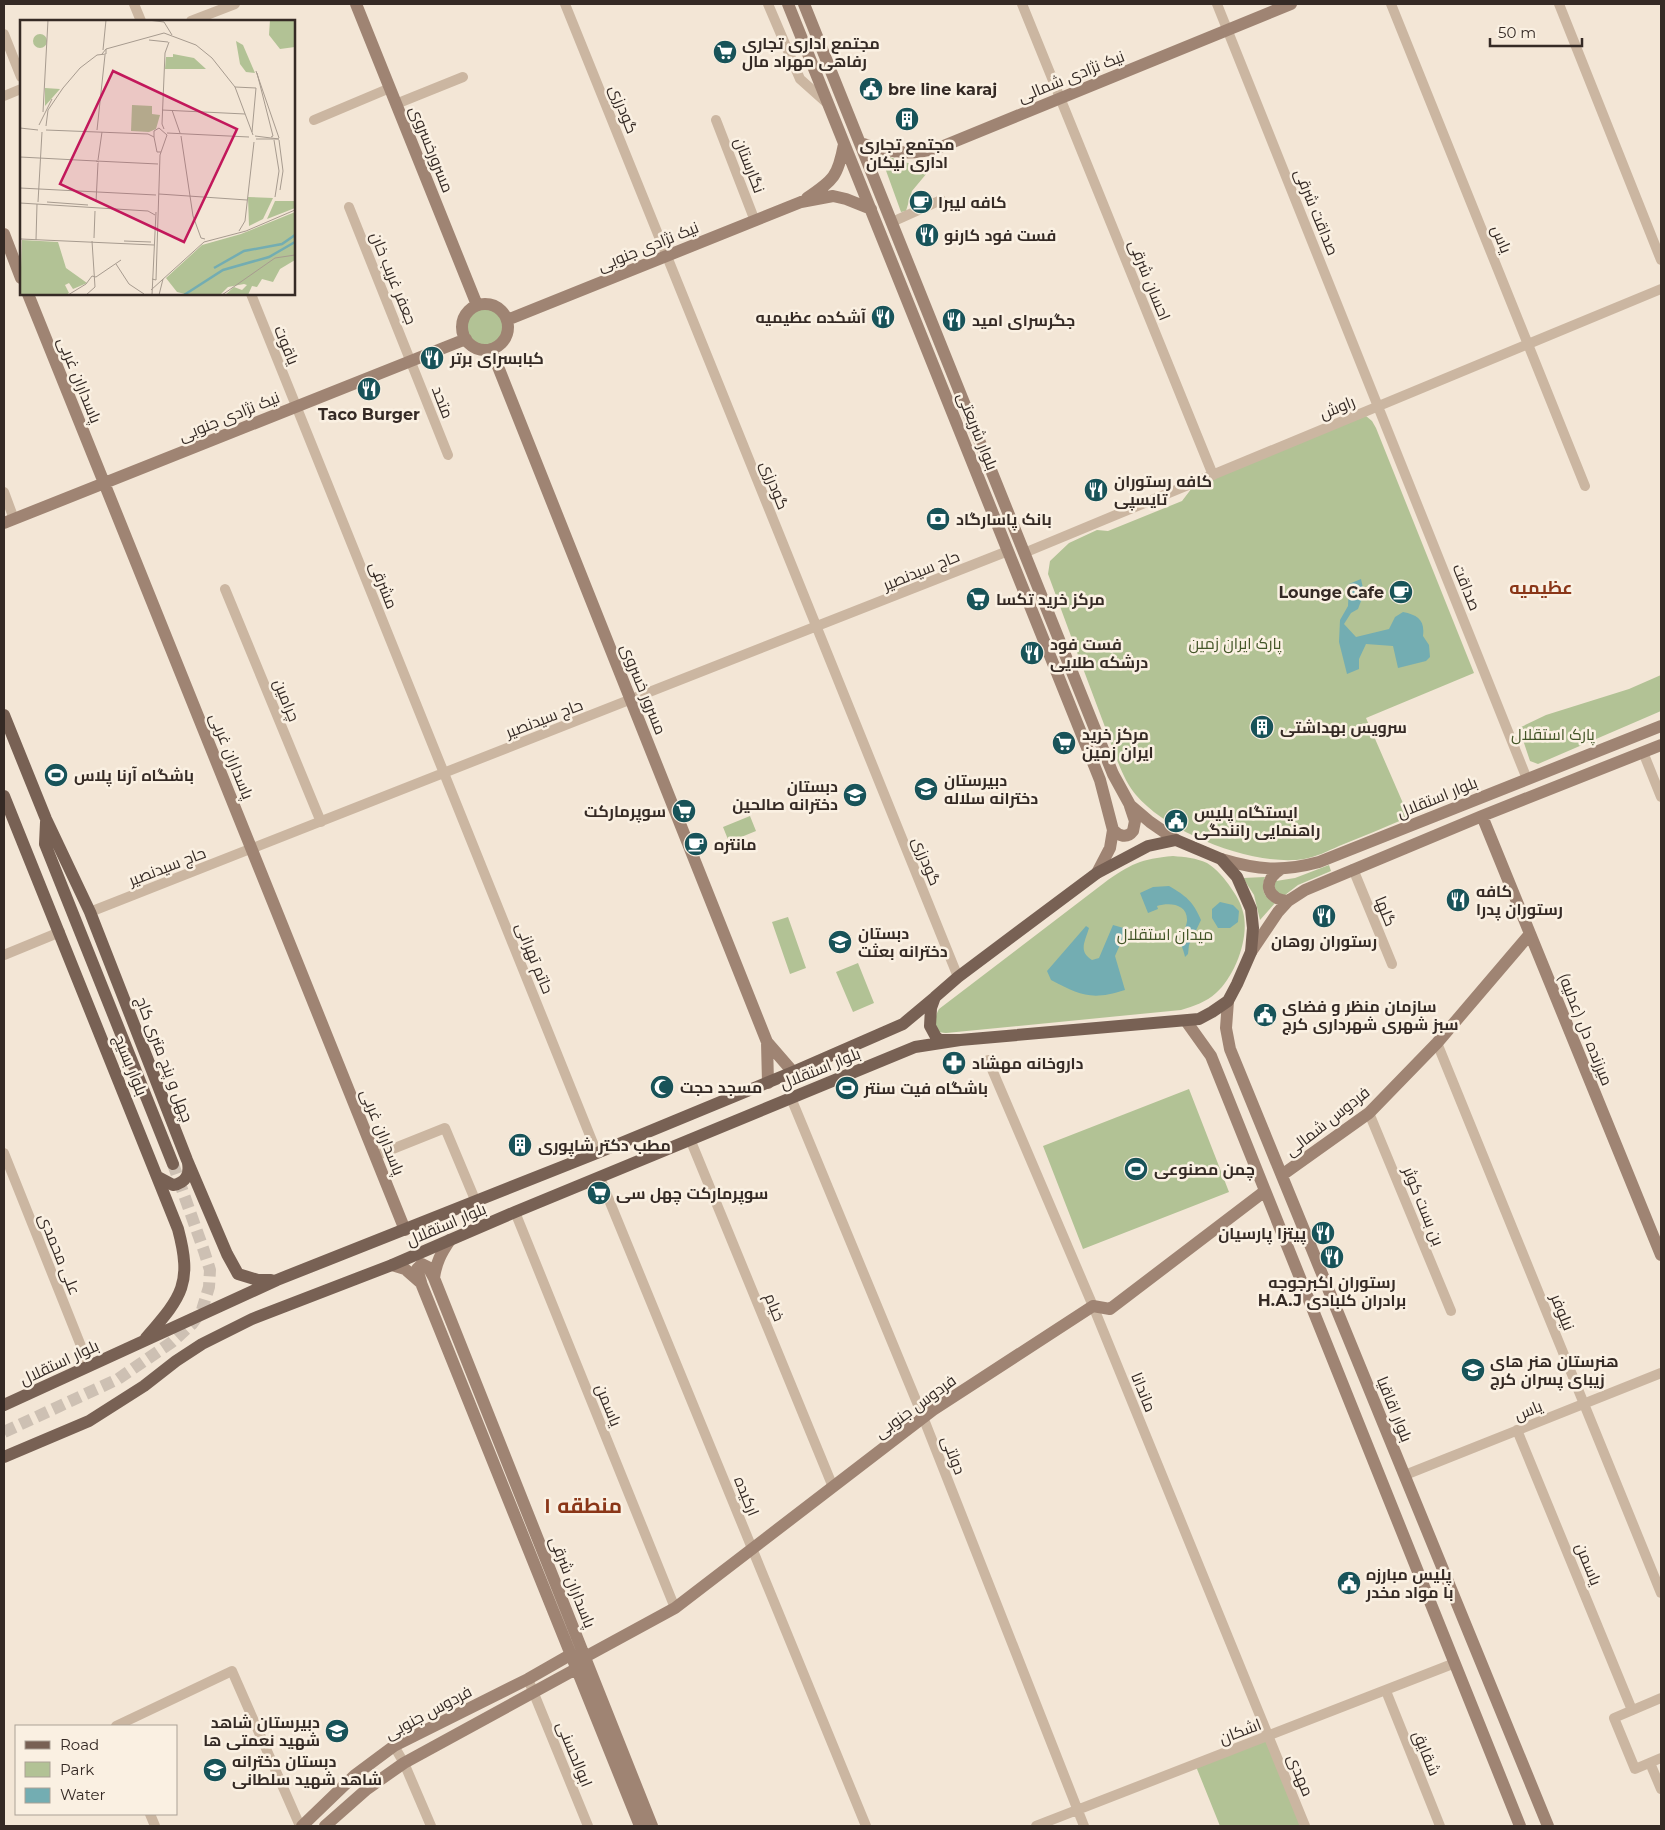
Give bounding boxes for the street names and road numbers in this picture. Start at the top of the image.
street label: نیک نژادی شمالی [1015,46,1128,107]
street label: گودرزی [604,82,642,137]
street label: مسرورخسروی [405,103,458,196]
street label: نگارستان [729,135,769,196]
street label: صداقت شرقی [1290,166,1342,258]
street label: نیک نژادی جنوبی [595,218,702,276]
street label: یاس [1486,222,1516,257]
street label: جعفر غریب خان [365,229,421,328]
street label: احسان شرقی [1124,237,1174,324]
street label: یاقوت [270,323,303,368]
street label: پاسداران غربی [52,334,106,427]
street label: متحد [428,383,457,421]
street label: نیک نژادی جنوبی [176,388,283,446]
street label: بلوار شریعتی [952,390,1002,473]
street label: راوش [1317,392,1358,424]
street label: گودرزی [755,458,793,513]
street label: حاج سیدنصیر [879,546,963,597]
street label: مشرقی [365,559,402,612]
street label: صداقت [1449,561,1484,613]
street label: مسرور خسروی [616,641,670,738]
street label: چرامین [268,676,304,725]
street label: حاج سیدنصیر [502,695,586,744]
street label: پاسداران غربی [204,710,258,803]
street label: بلوار استقلال [1394,773,1481,823]
street label: گودرزی [907,834,945,889]
street label: حاج سیدنصیر [125,843,209,892]
street label: گلها [1370,893,1400,929]
street label: حاتم تهرانی [510,920,557,997]
street label: میرزنده دل (عدلیه) [1553,970,1617,1089]
street label: چهل و پنج متری کاج [130,994,197,1126]
street label: بلوار بسیج [108,1032,151,1099]
street label: بلوار استقلال [777,1044,864,1094]
street label: فردوس شمالی [1281,1083,1374,1161]
street label: پاسداران غربی [355,1086,409,1179]
street label: بن بست کوثر [1398,1163,1448,1249]
street label: بلوار استقلال [403,1199,489,1251]
street label: علی محمدی [34,1211,85,1298]
street label: خیام [759,1290,789,1325]
street label: نیلوفر [1546,1290,1578,1333]
street label: بلوار استقلال [17,1336,102,1390]
street label: ماندانا [1127,1370,1160,1415]
street label: فردوس جنوبی [871,1371,960,1443]
street label: بلوار اقاقیا [1373,1374,1416,1445]
street label: یاسمن [591,1381,626,1430]
street label: یاس [1511,1396,1546,1426]
street label: دولتی [937,1433,970,1477]
street label: ارکیده [730,1474,763,1519]
street label: پاسداران شرقی [544,1534,600,1632]
street label: یاسمن [1571,1540,1606,1589]
street label: فردوس جنوبی [381,1682,475,1744]
street label: اشکان [1216,1715,1264,1749]
street label: ابوالحسنی [552,1719,596,1790]
street label: شقایق [1408,1728,1444,1779]
street label: مهدی [1283,1751,1318,1799]

